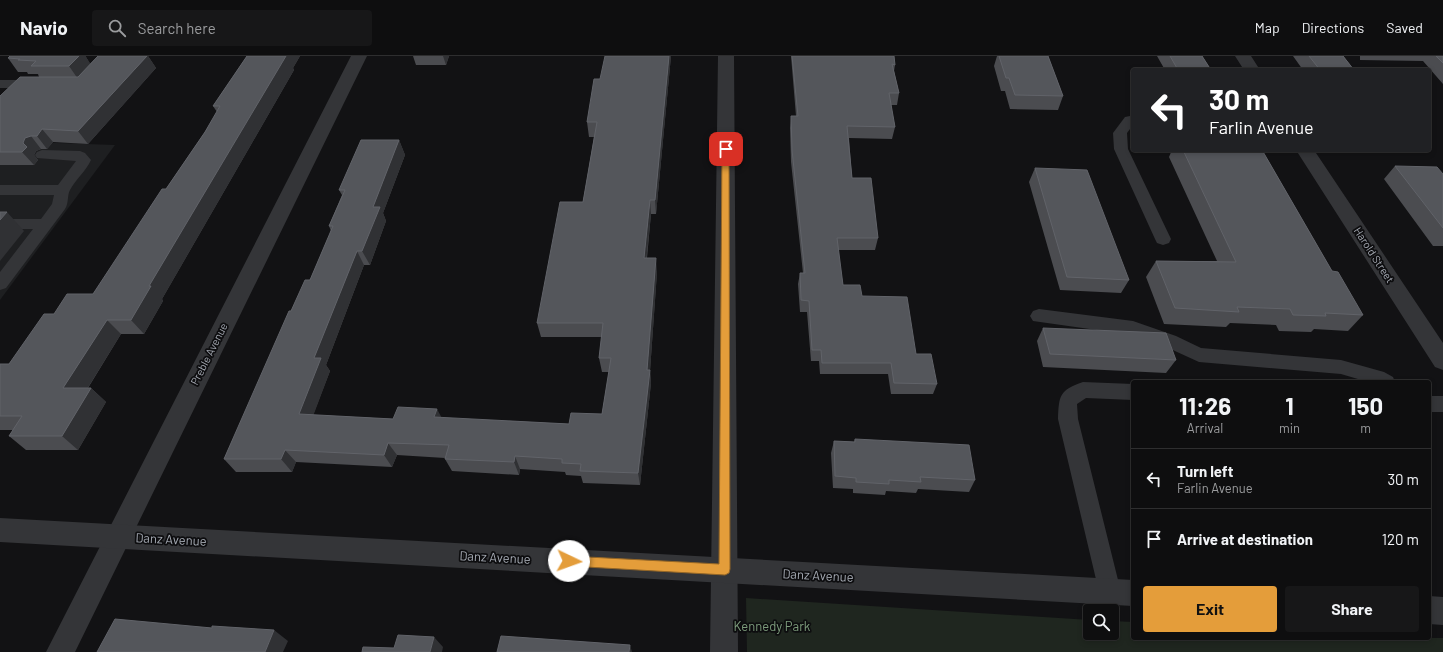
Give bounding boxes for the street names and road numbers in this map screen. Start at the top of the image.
street label: Harold Street [1352,225,1397,285]
street label: Preble Avenue [187,320,230,387]
street label: Danz Avenue [135,529,207,549]
street label: Danz Avenue [459,547,531,567]
street label: Danz Avenue [782,565,854,585]

